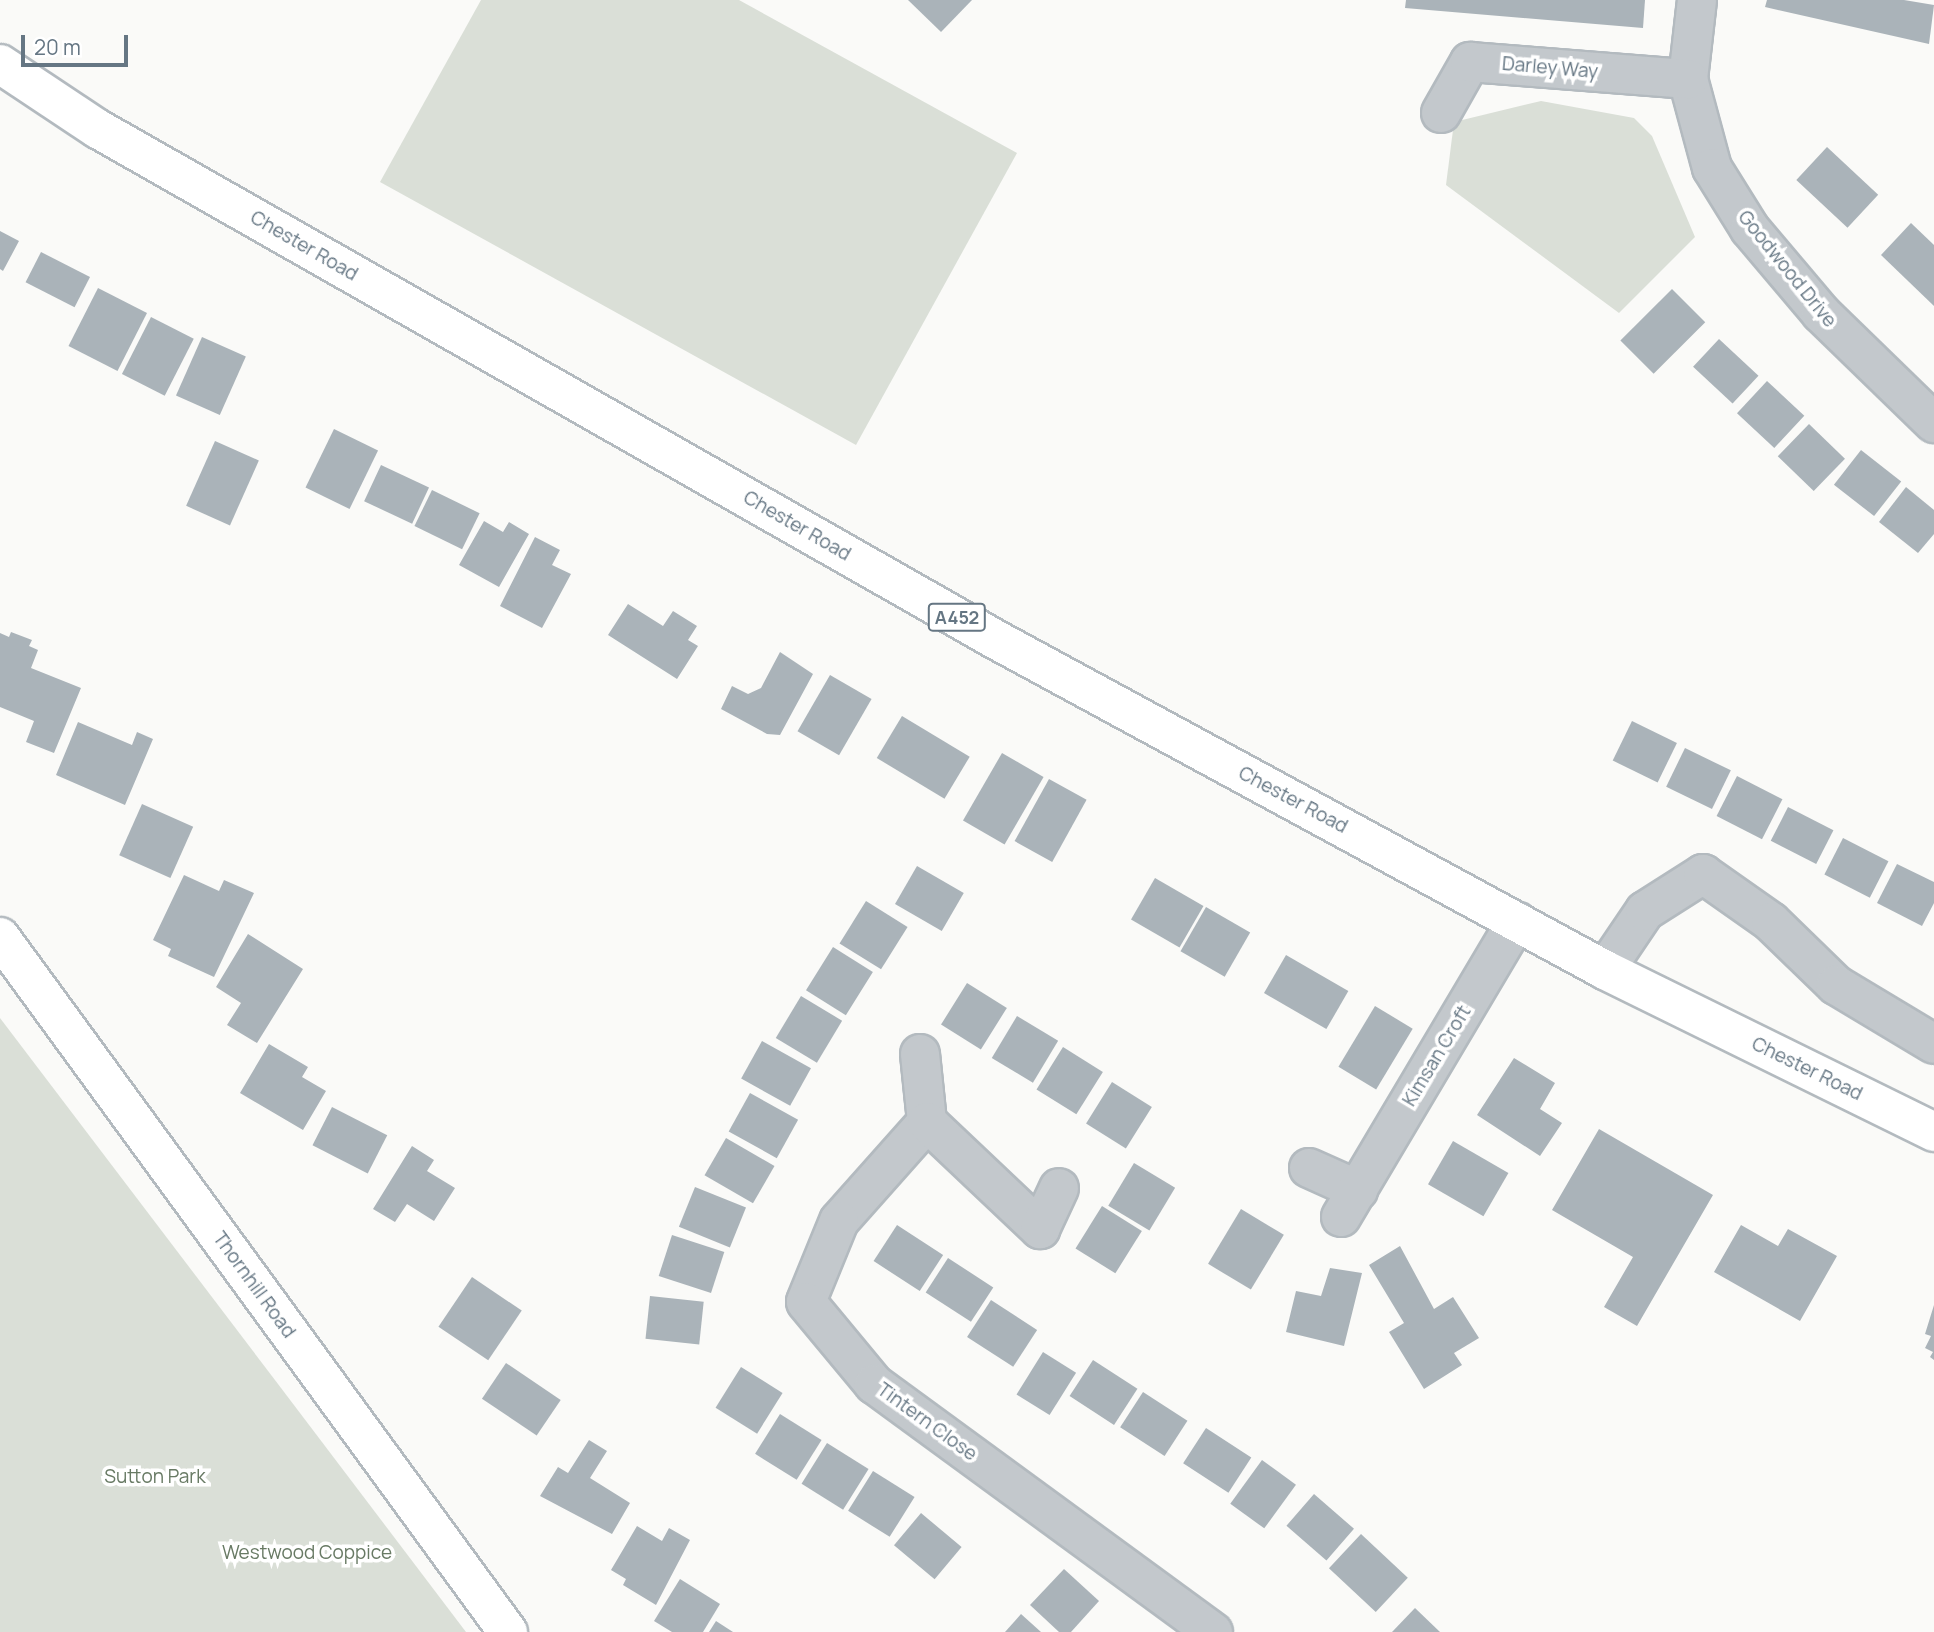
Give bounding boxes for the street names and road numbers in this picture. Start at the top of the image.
street label: Darley Way [1501,52,1599,84]
street label: Chester Road [246,206,362,286]
street label: Goodwood Drive [1733,206,1841,332]
street label: Chester Road [739,486,855,566]
road number: A452 [927,602,987,632]
street label: Chester Road [1235,762,1351,838]
street label: Kimsan Croft [1398,1002,1476,1110]
street label: Chester Road [1748,1032,1866,1106]
street label: Thornhill Road [208,1228,300,1342]
street label: Tintern Close [873,1378,981,1466]

